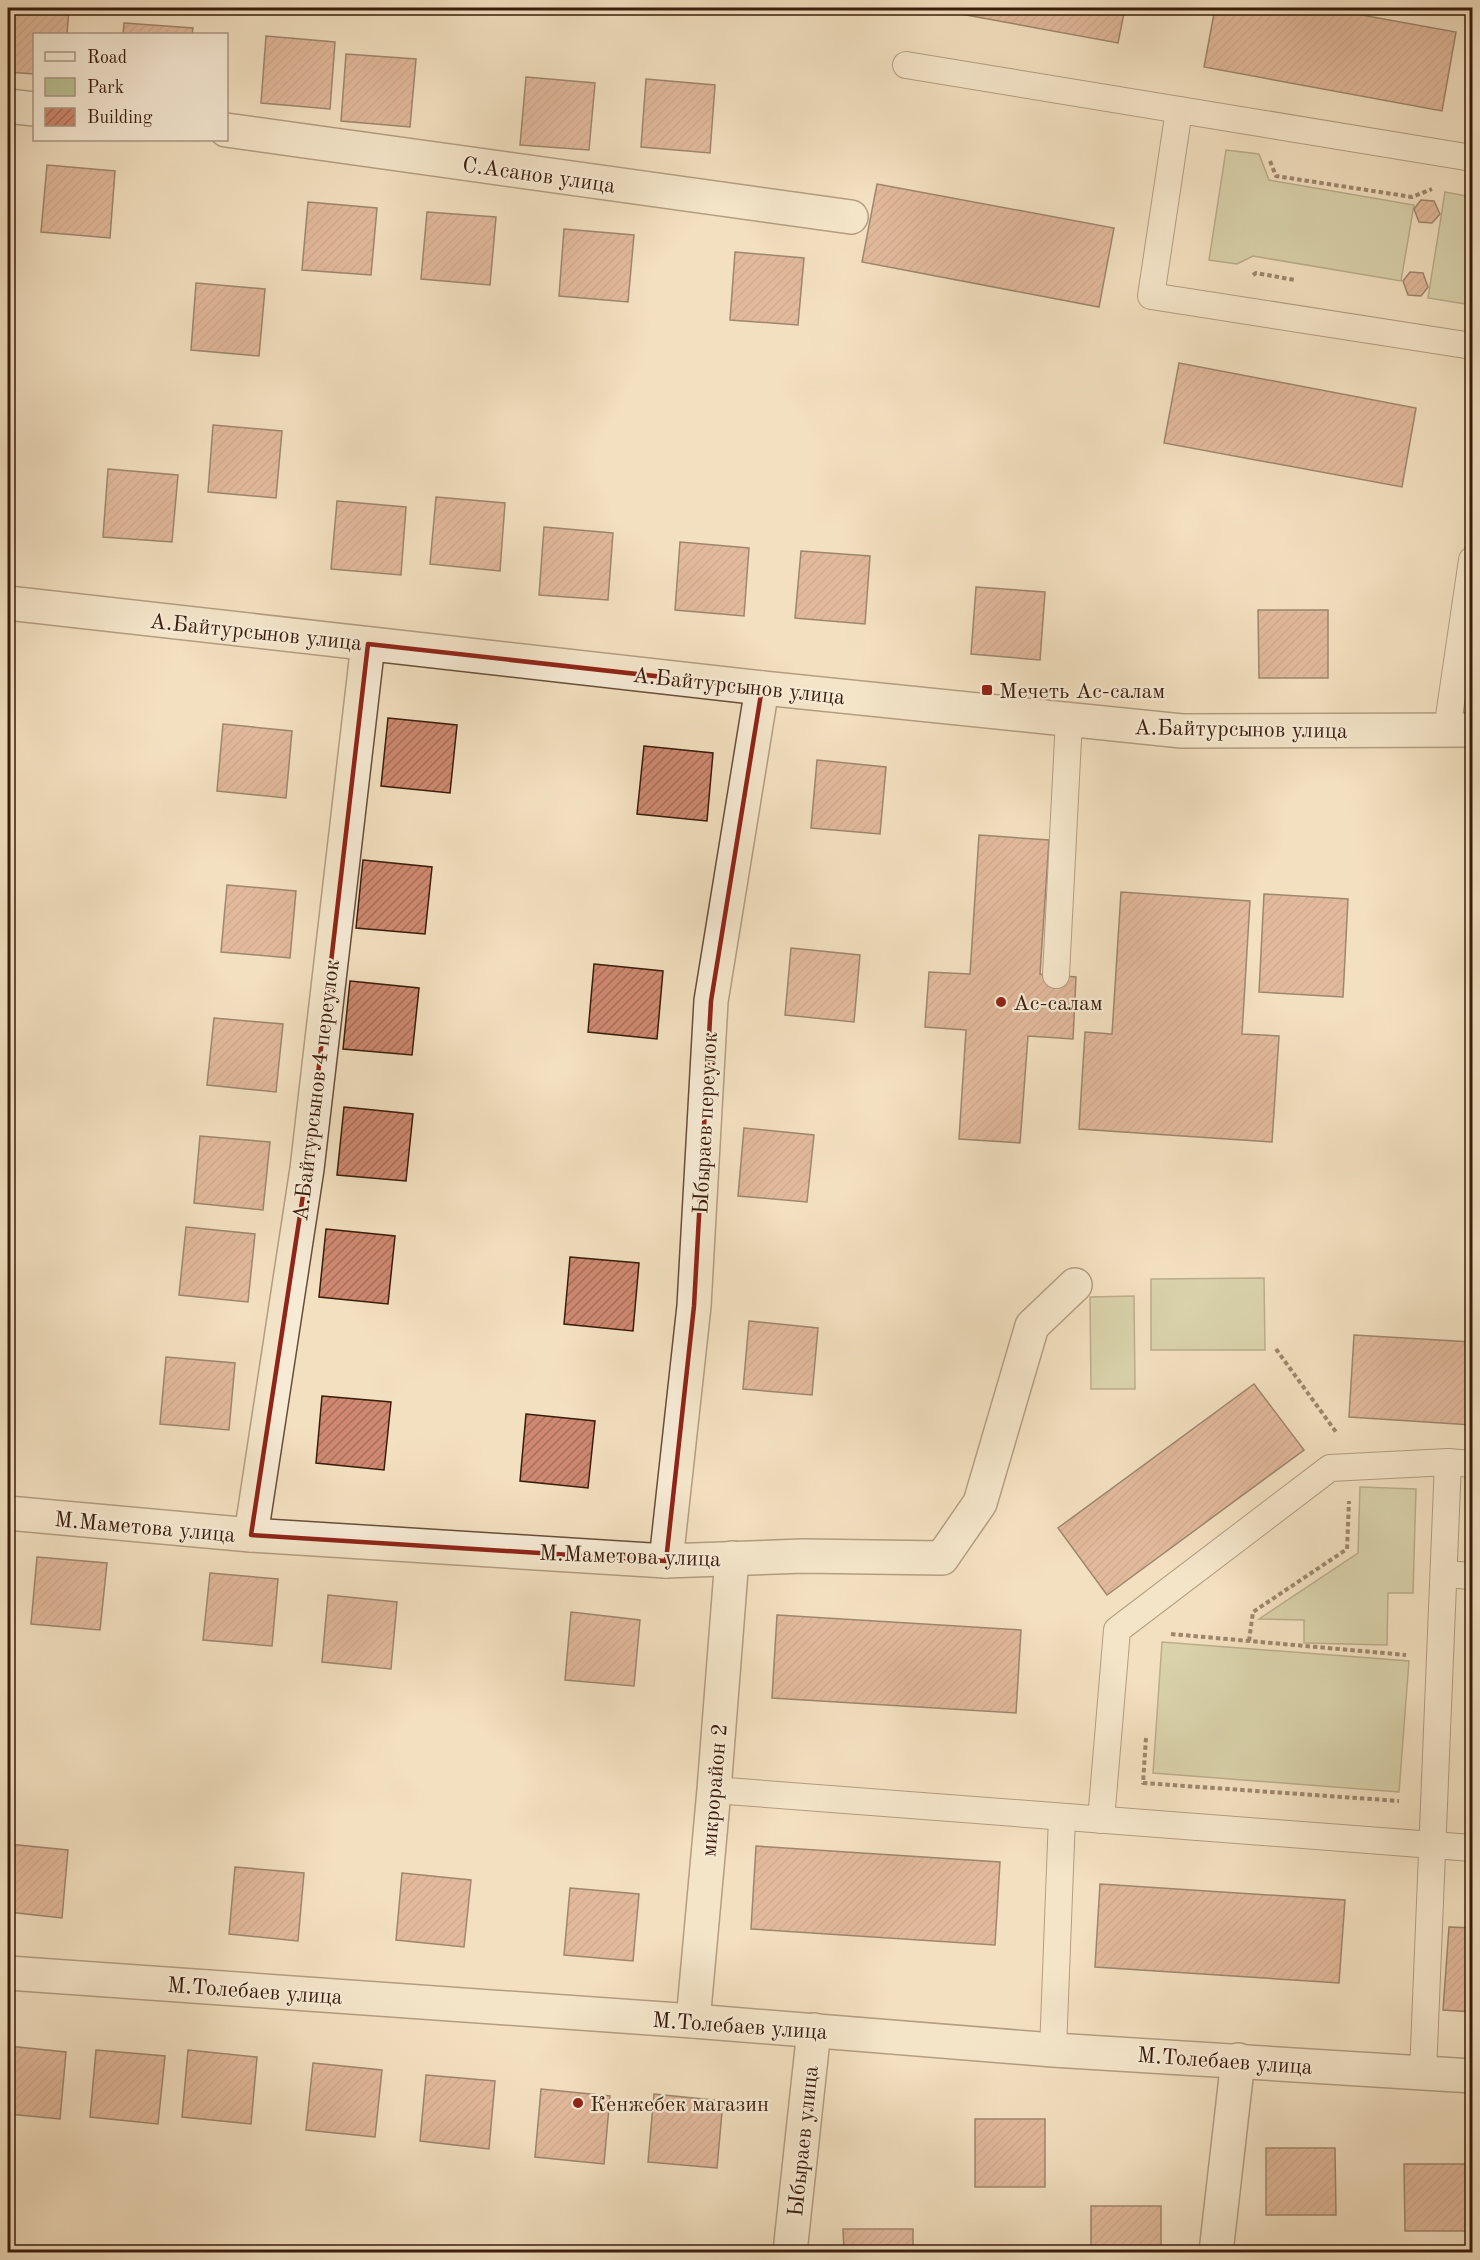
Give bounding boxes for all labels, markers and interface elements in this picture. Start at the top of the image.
legend [33,33,228,141]
text: Road [87,49,127,67]
text: Park [87,79,124,97]
text: Building [87,109,153,127]
street label: С.Асанов улица [461,154,617,198]
street label: А.Байтурсынов улица [148,611,363,655]
street label: А.Байтурсынов улица [631,665,846,709]
place label: Мечеть Ас-салам [999,681,1165,703]
marker: Мечеть Ас-салам [980,683,994,697]
street label: А.Байтурсынов улица [1134,717,1348,743]
street label: А.Байтурсынов 4 переулок [290,958,344,1222]
place label: Ас-салам [1013,993,1103,1015]
marker: Ас-салам [994,995,1008,1009]
street label: Ыбыраев переулок [690,1031,722,1215]
street label: М.Маметова улица [53,1509,236,1547]
street label: М.Маметова улица [539,1543,721,1571]
street label: микрорайон 2 [698,1723,732,1858]
street label: М.Толебаев улица [166,1975,343,2009]
street label: М.Толебаев улица [651,2010,828,2044]
street label: М.Толебаев улица [1136,2045,1313,2079]
street label: Ыбыраев улица [785,2065,823,2218]
place label: Кенжебек магазин [590,2094,769,2116]
marker: Кенжебек магазин [571,2096,585,2110]

